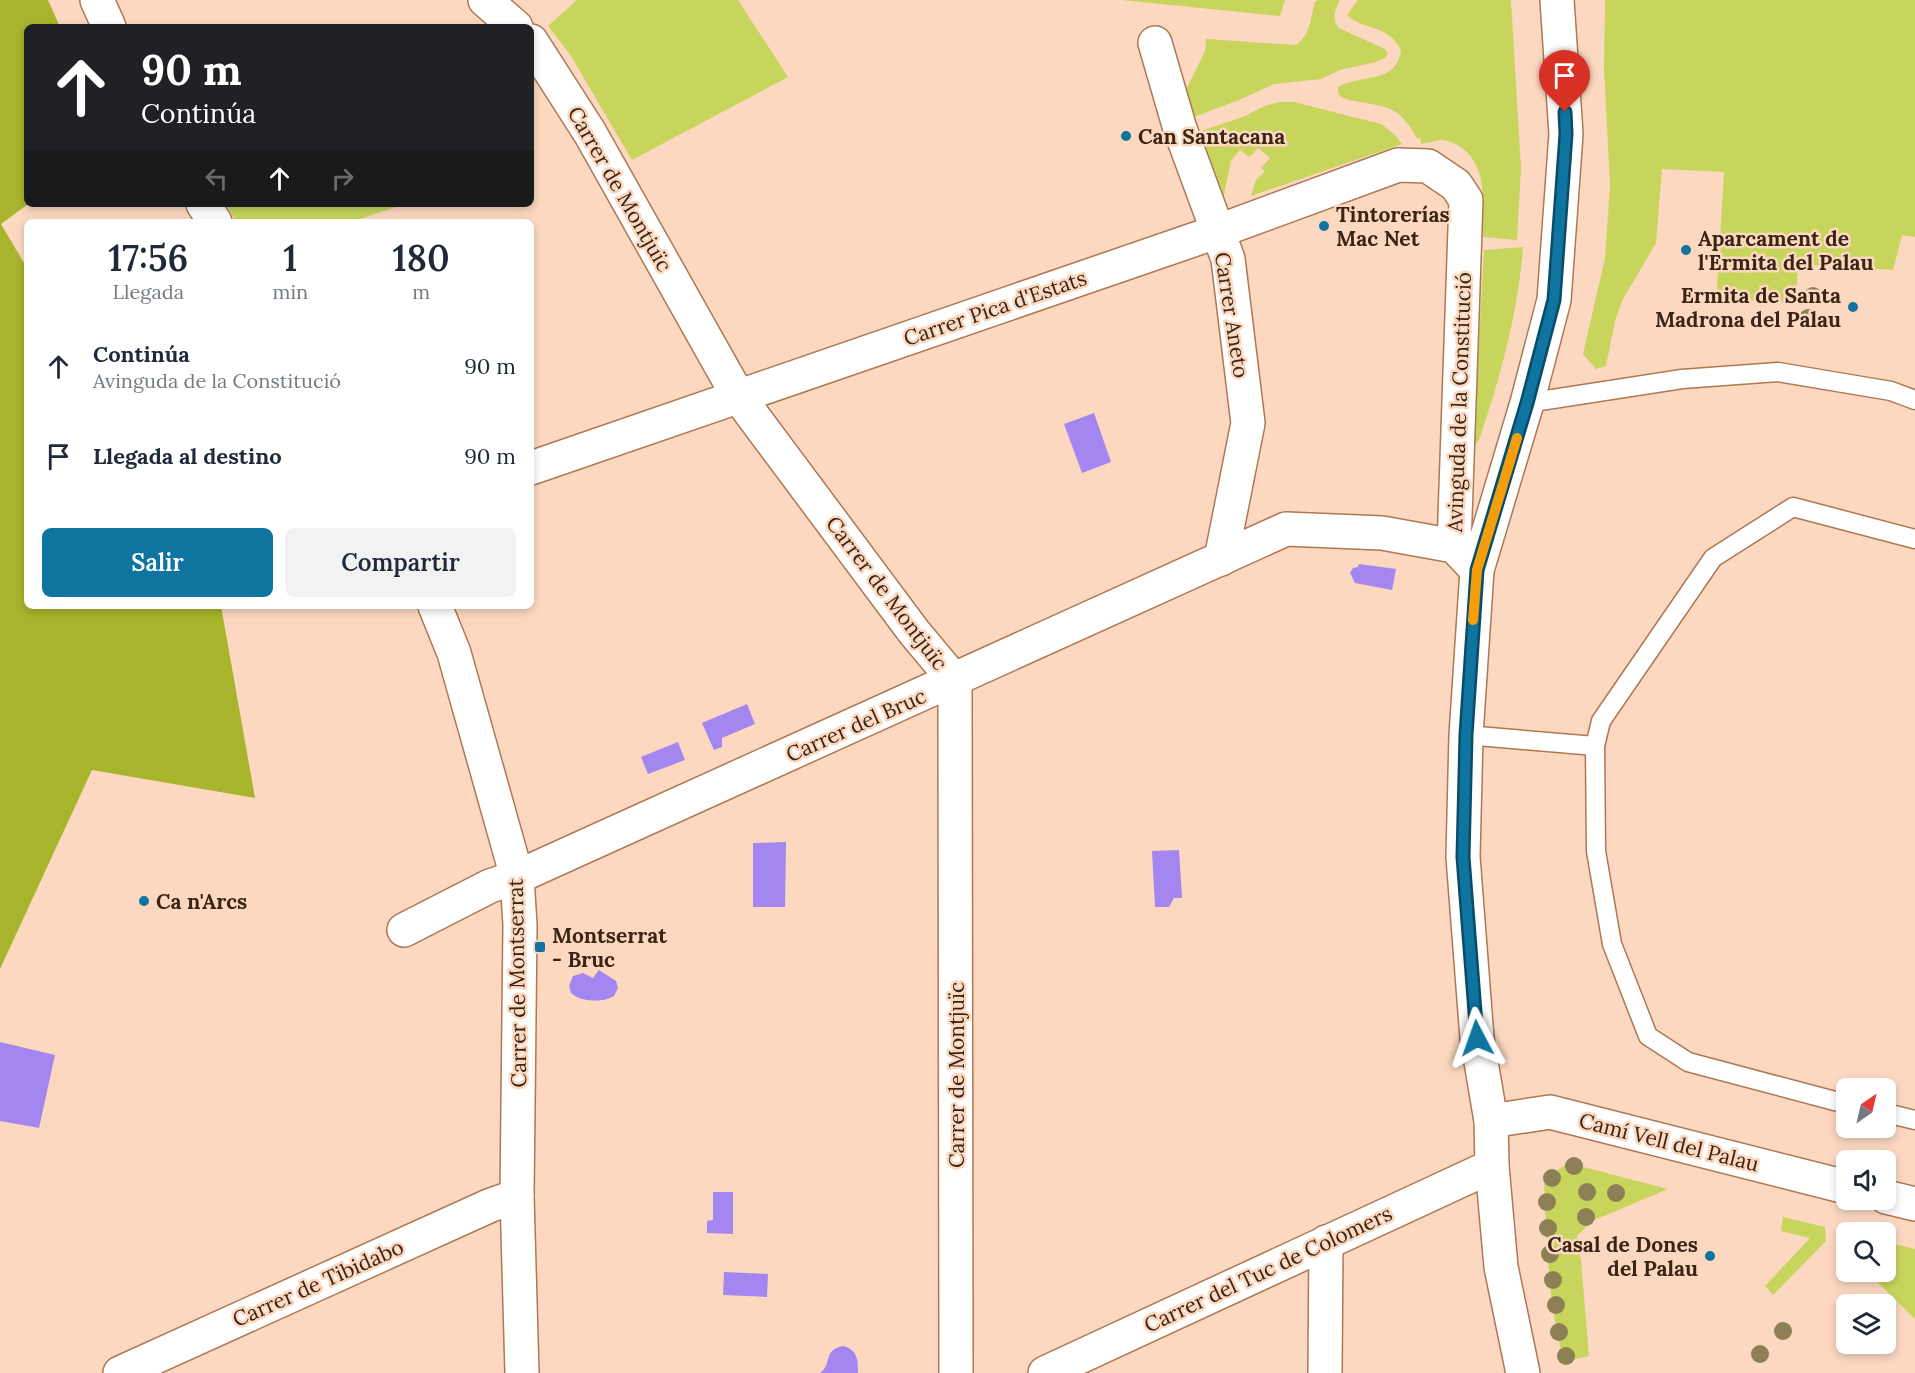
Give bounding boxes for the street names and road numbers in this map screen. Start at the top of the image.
street label: Carrer de Montjuïc [562,102,678,276]
street label: Carrer Aneto [1209,250,1255,380]
street label: Carrer Pica d'Estats [900,264,1090,352]
street label: Avinguda de la Constitució [1441,271,1477,534]
street label: Carrer de Montjuïc [820,511,954,675]
street label: Carrer del Bruc [782,682,930,768]
street label: Carrer de Montserrat [502,877,532,1088]
street label: Carrer de Montjuïc [943,982,970,1168]
street label: Camí Vell del Palau [1576,1107,1762,1177]
street label: Carrer del Tuc de Colomers [1140,1200,1396,1338]
street label: Carrer de Tibidabo [228,1233,408,1333]

